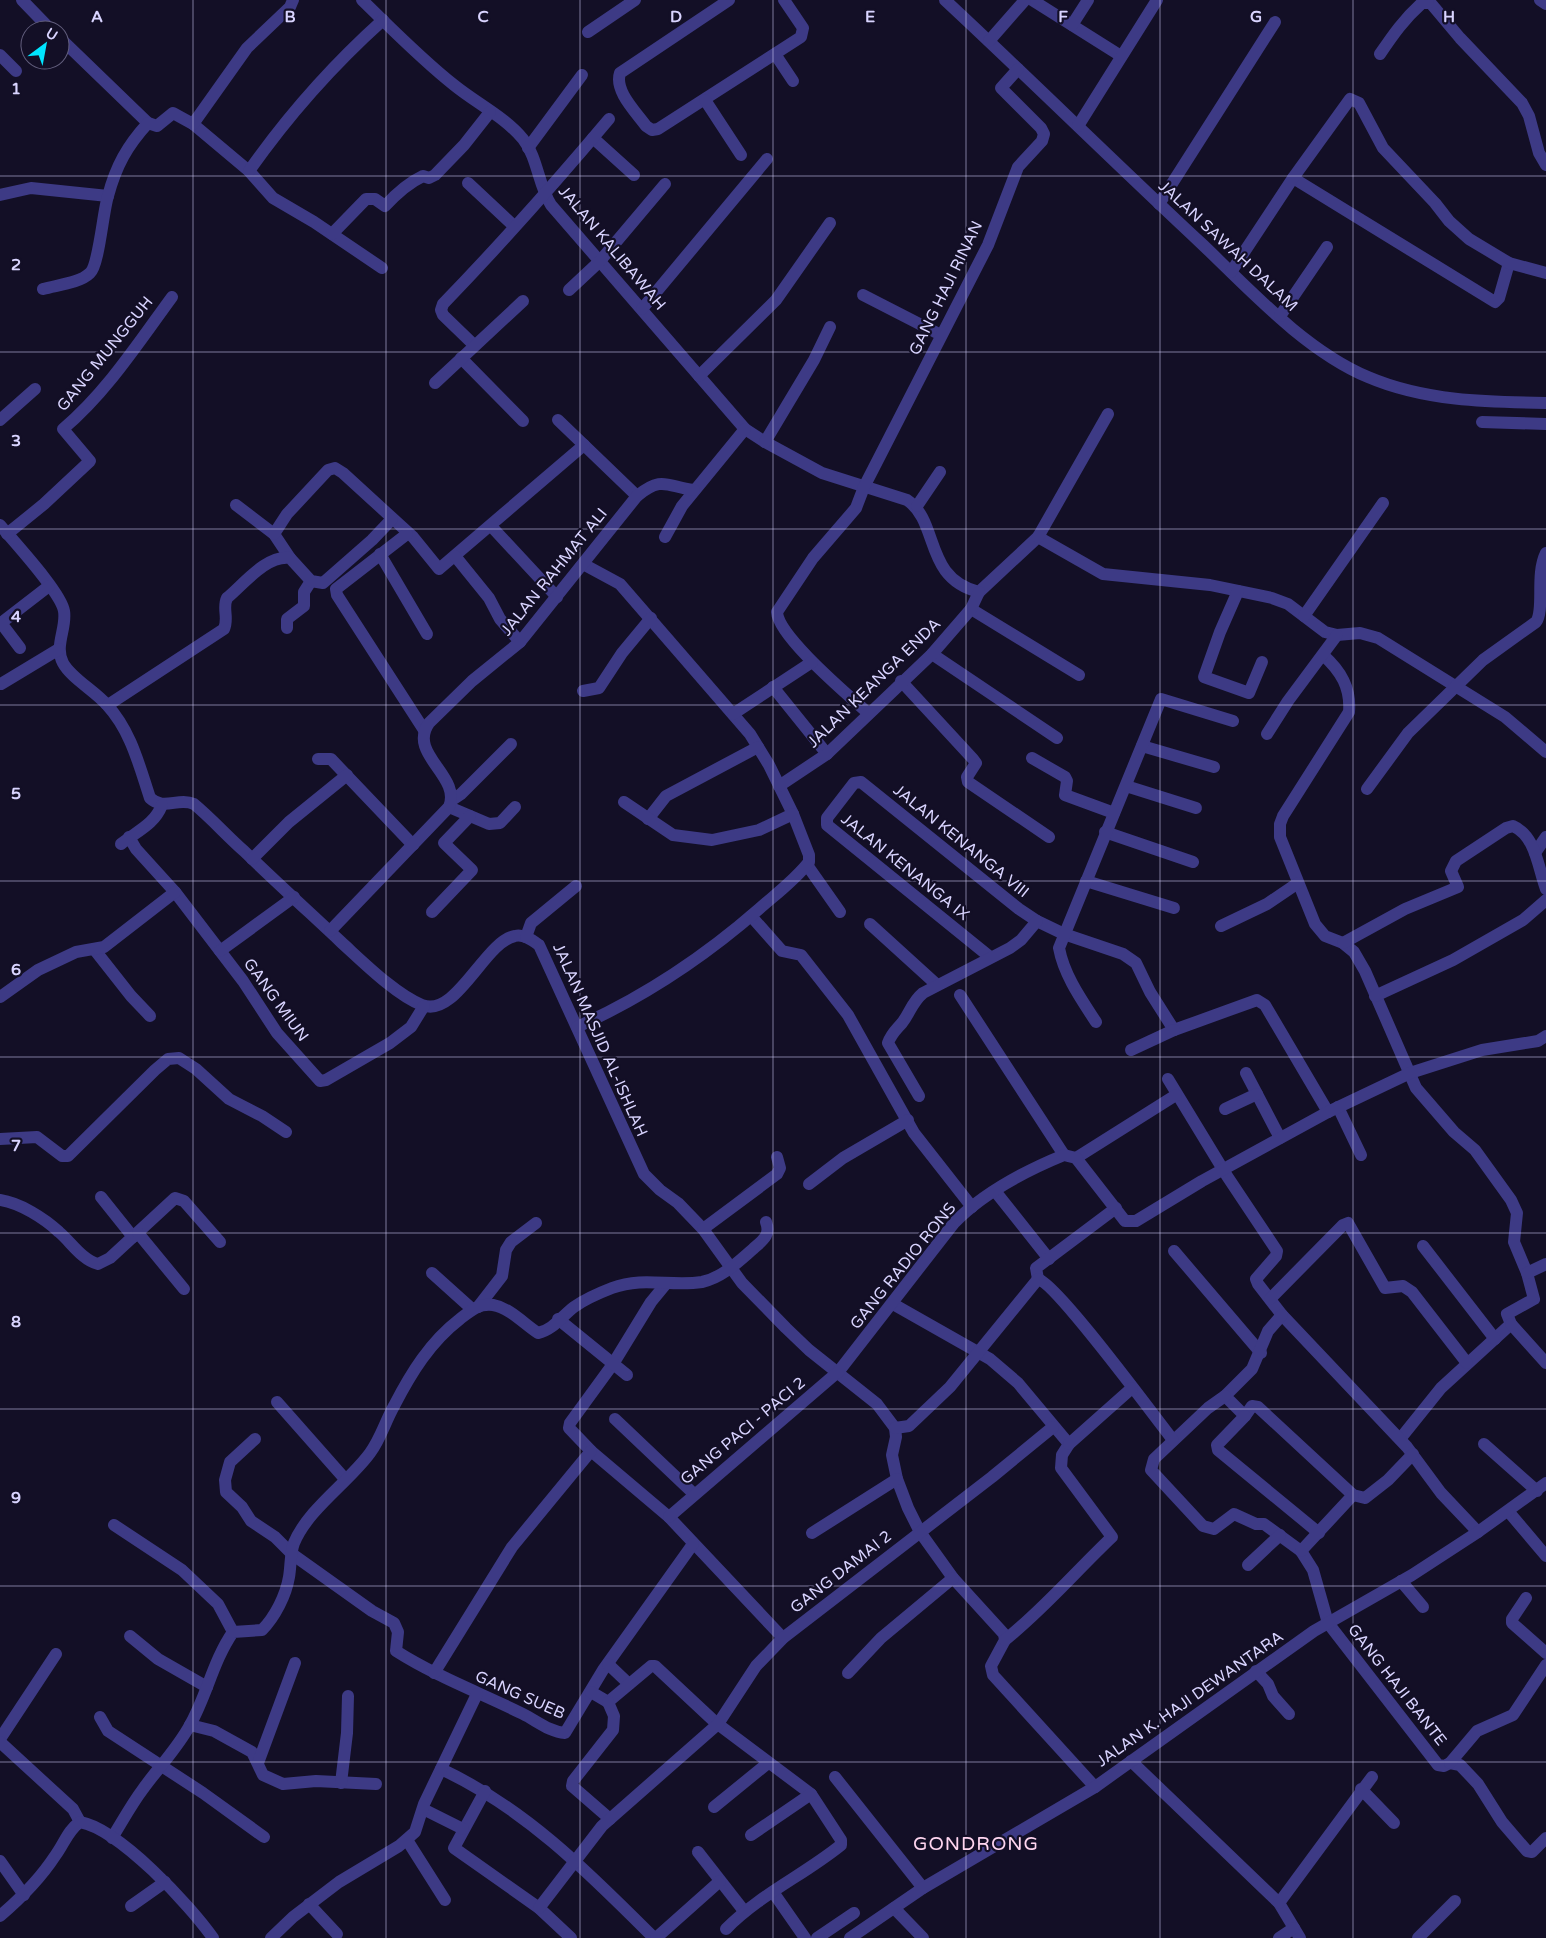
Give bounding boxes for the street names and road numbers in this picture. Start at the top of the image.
street label: JALAN SAWAH DALAM [1154,176,1302,316]
street label: JALAN KALIBAWAH [554,182,670,314]
street label: GANG HAJI RINAN [905,218,987,358]
street label: GANG MUNGGUH [53,293,157,415]
street label: JALAN RAHMAT ALI [496,504,612,640]
street label: JALAN KEANGA ENDA [803,614,945,752]
street label: JALAN KENANGA VIII [889,780,1033,902]
street label: JALAN KENANGA IX [837,809,973,925]
street label: JALAN MASJID AL-ISHLAH [548,940,652,1140]
street label: GANG MIUN [239,954,313,1046]
street label: GANG RADIO RONS [846,1198,960,1333]
street label: GANG PACI - PACI 2 [676,1373,810,1489]
street label: GANG DAMAI 2 [786,1526,896,1618]
street label: GANG HAJI BANTE [1343,1620,1451,1750]
street label: JALAN K. HAJI DEWANTARA [1093,1627,1287,1771]
street label: GANG SUEB [472,1666,568,1724]

